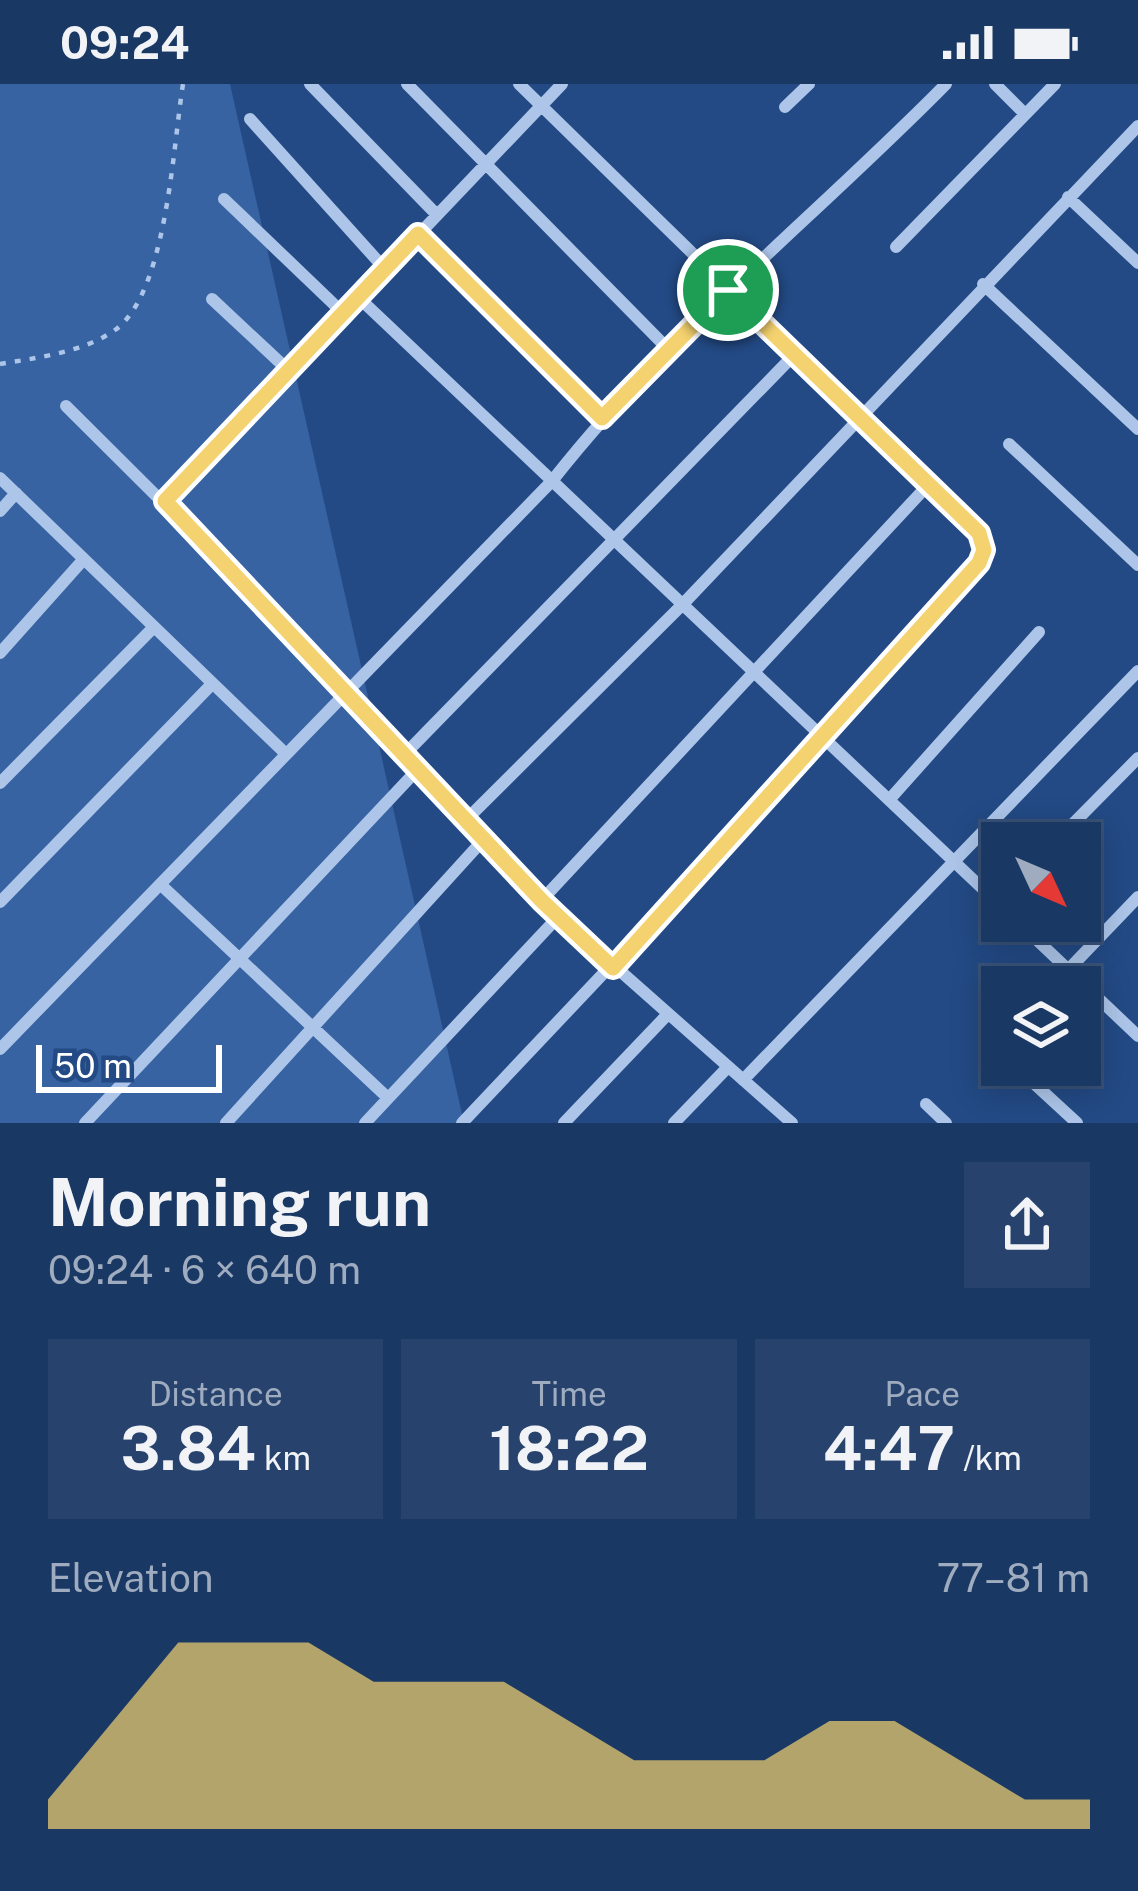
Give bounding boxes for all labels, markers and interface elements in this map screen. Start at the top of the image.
text: 09:24 [60,16,190,69]
pin [677,239,779,341]
icon: arrive [695,257,761,323]
north arrow [981,822,1101,942]
map controls [981,822,1101,1086]
button: layers [981,966,1101,1086]
scale bar [36,1039,222,1092]
text: 50 m [54,1047,132,1085]
button: share [964,1162,1090,1288]
text: Morning run [48,1163,431,1241]
text: 09:24 · 6 × 640 m [48,1247,361,1293]
text: Distance [149,1375,283,1413]
text: Time [531,1375,607,1413]
text: Pace [885,1375,960,1413]
text: 3.84 [120,1413,256,1484]
text: 18:22 [489,1413,649,1484]
text: 4:47 [823,1413,955,1484]
text: km [256,1439,311,1477]
text: /km [955,1439,1022,1477]
text: Elevation [48,1555,214,1601]
text: 77–81 m [937,1555,1090,1601]

